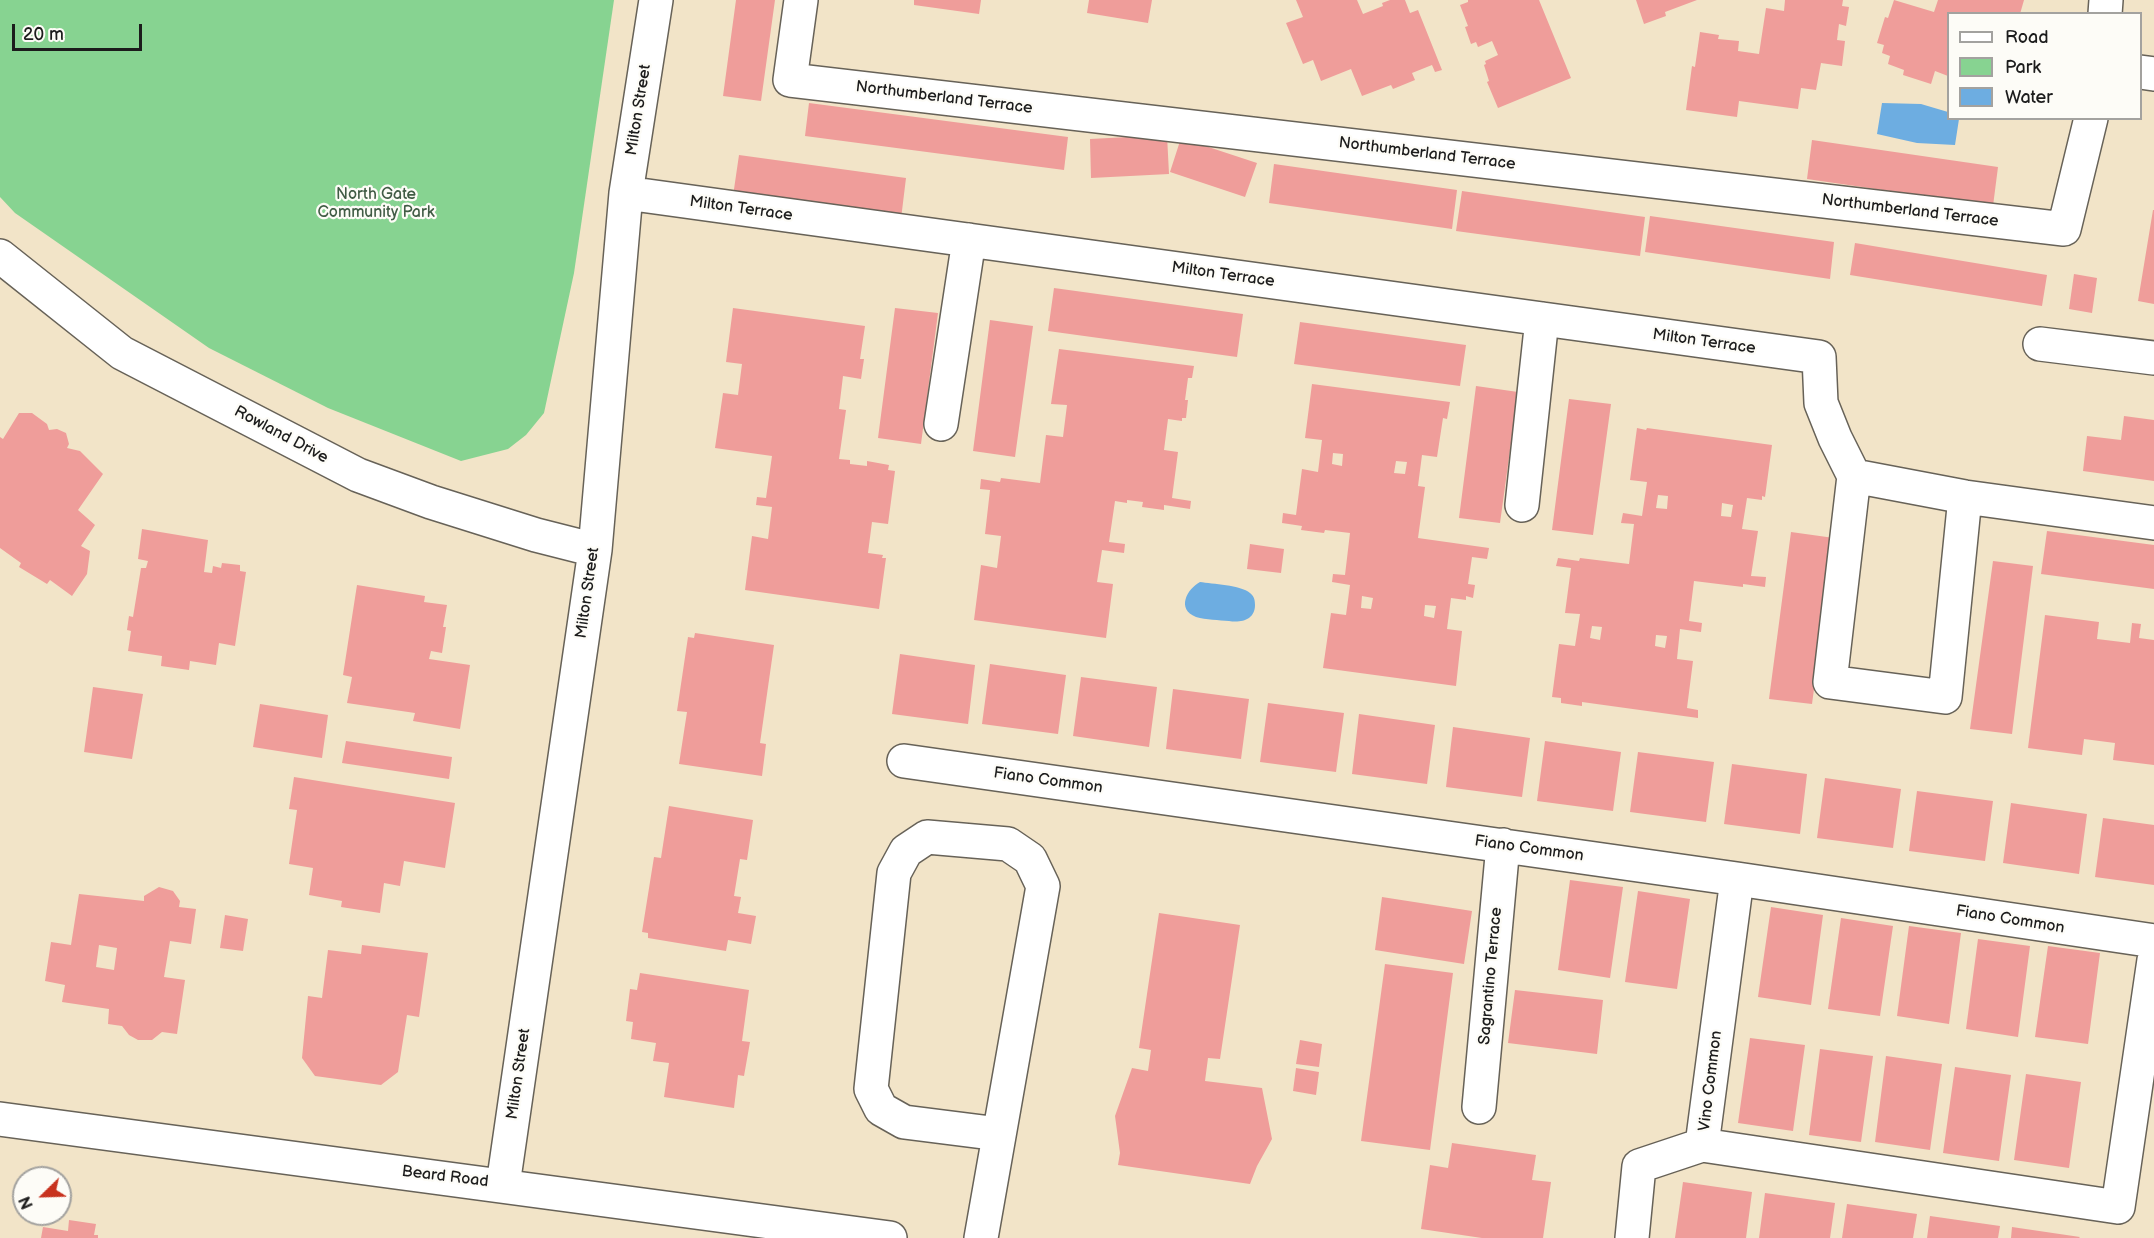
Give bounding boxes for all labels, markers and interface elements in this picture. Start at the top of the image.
scale bar [15,12,146,50]
legend [1947,12,2142,120]
text: 20 m [23,24,64,45]
text: Road [2005,27,2049,48]
text: Park [2005,57,2041,78]
street label: Milton Street [622,63,656,157]
street label: Northumberland Terrace [854,78,1034,118]
text: Water [2005,87,2053,108]
street label: Northumberland Terrace [1337,134,1517,174]
park label: North Gate Community Park [317,185,435,223]
street label: Northumberland Terrace [1820,191,2000,231]
street label: Milton Terrace [688,192,794,226]
street label: Milton Terrace [1170,258,1276,292]
street label: Milton Terrace [1651,325,1757,359]
street label: Rowland Drive [231,402,331,468]
street label: Milton Street [572,546,604,640]
street label: Fiano Common [992,764,1104,798]
street label: Fiano Common [1473,832,1585,866]
street label: Fiano Common [1954,902,2066,938]
street label: Sagrantino Terrace [1475,906,1507,1046]
street label: Milton Street [503,1027,535,1121]
street label: Vino Common [1695,1030,1727,1132]
street label: Beard Road [401,1162,489,1192]
north arrow [12,1166,72,1226]
text: N [16,1193,38,1212]

